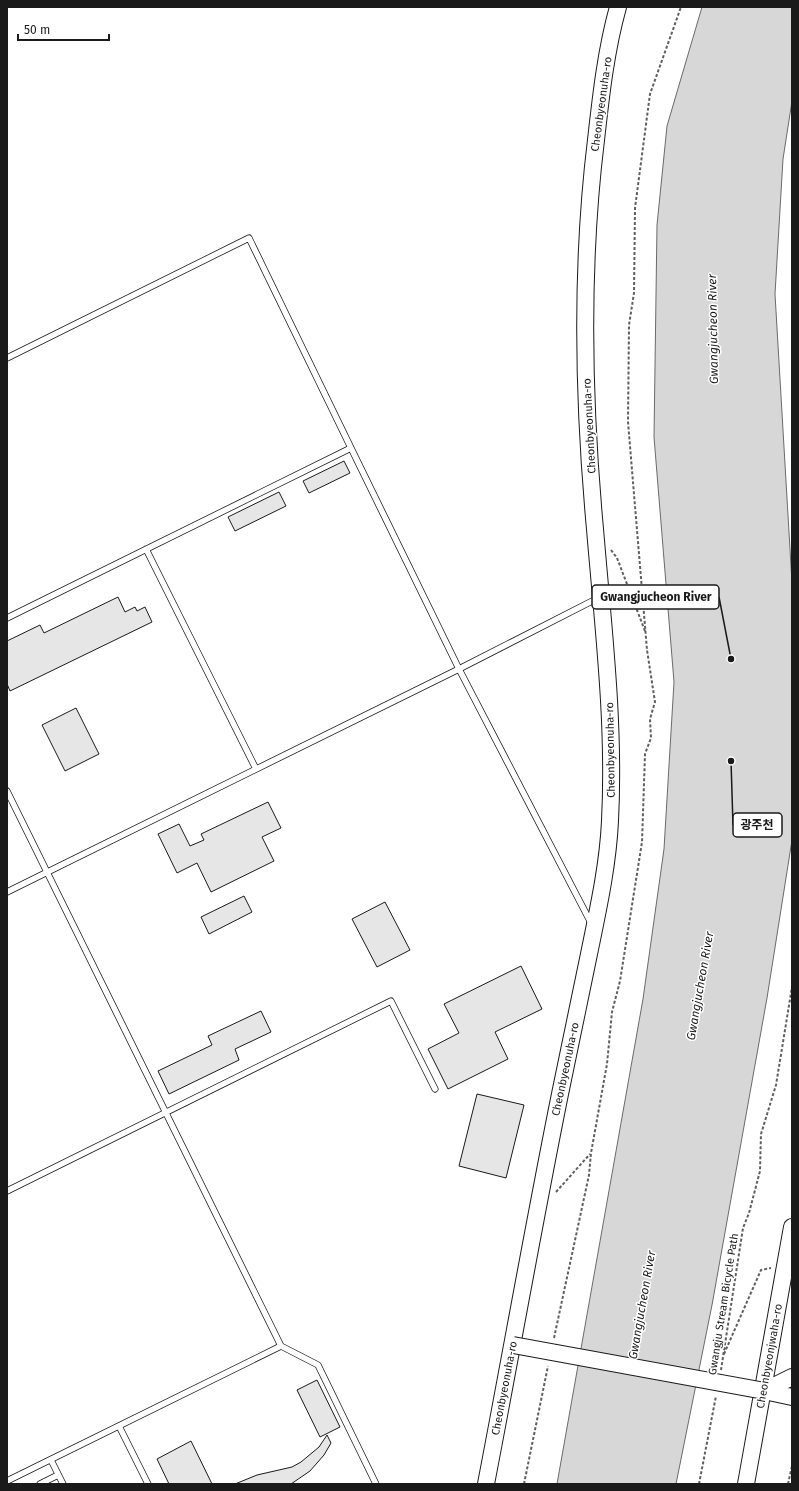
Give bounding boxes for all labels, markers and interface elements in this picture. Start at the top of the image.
scale bar [18,16,109,42]
text: 50 m [24,23,50,37]
street label: Cheonbyeonuha-ro [588,56,615,152]
water label: Gwangjucheon River [705,273,721,384]
street label: Cheonbyeonuha-ro [581,378,598,474]
callout: Gwangjucheon River [592,585,719,609]
text: Gwangjucheon River [600,590,712,604]
street label: Cheonbyeonuha-ro [603,702,618,798]
callout: 광주천 [733,813,782,837]
text: 광주천 [740,818,774,832]
water label: Gwangjucheon River [684,930,717,1041]
street label: Cheonbyeonuha-ro [549,1021,582,1117]
street label: Gwangju Stream Bicycle Path [706,1232,741,1376]
water label: Gwangjucheon River [626,1249,659,1360]
street label: Cheonbyeonjwaha-ro [754,1303,785,1409]
street label: Cheonbyeonuha-ro [489,1340,520,1436]

